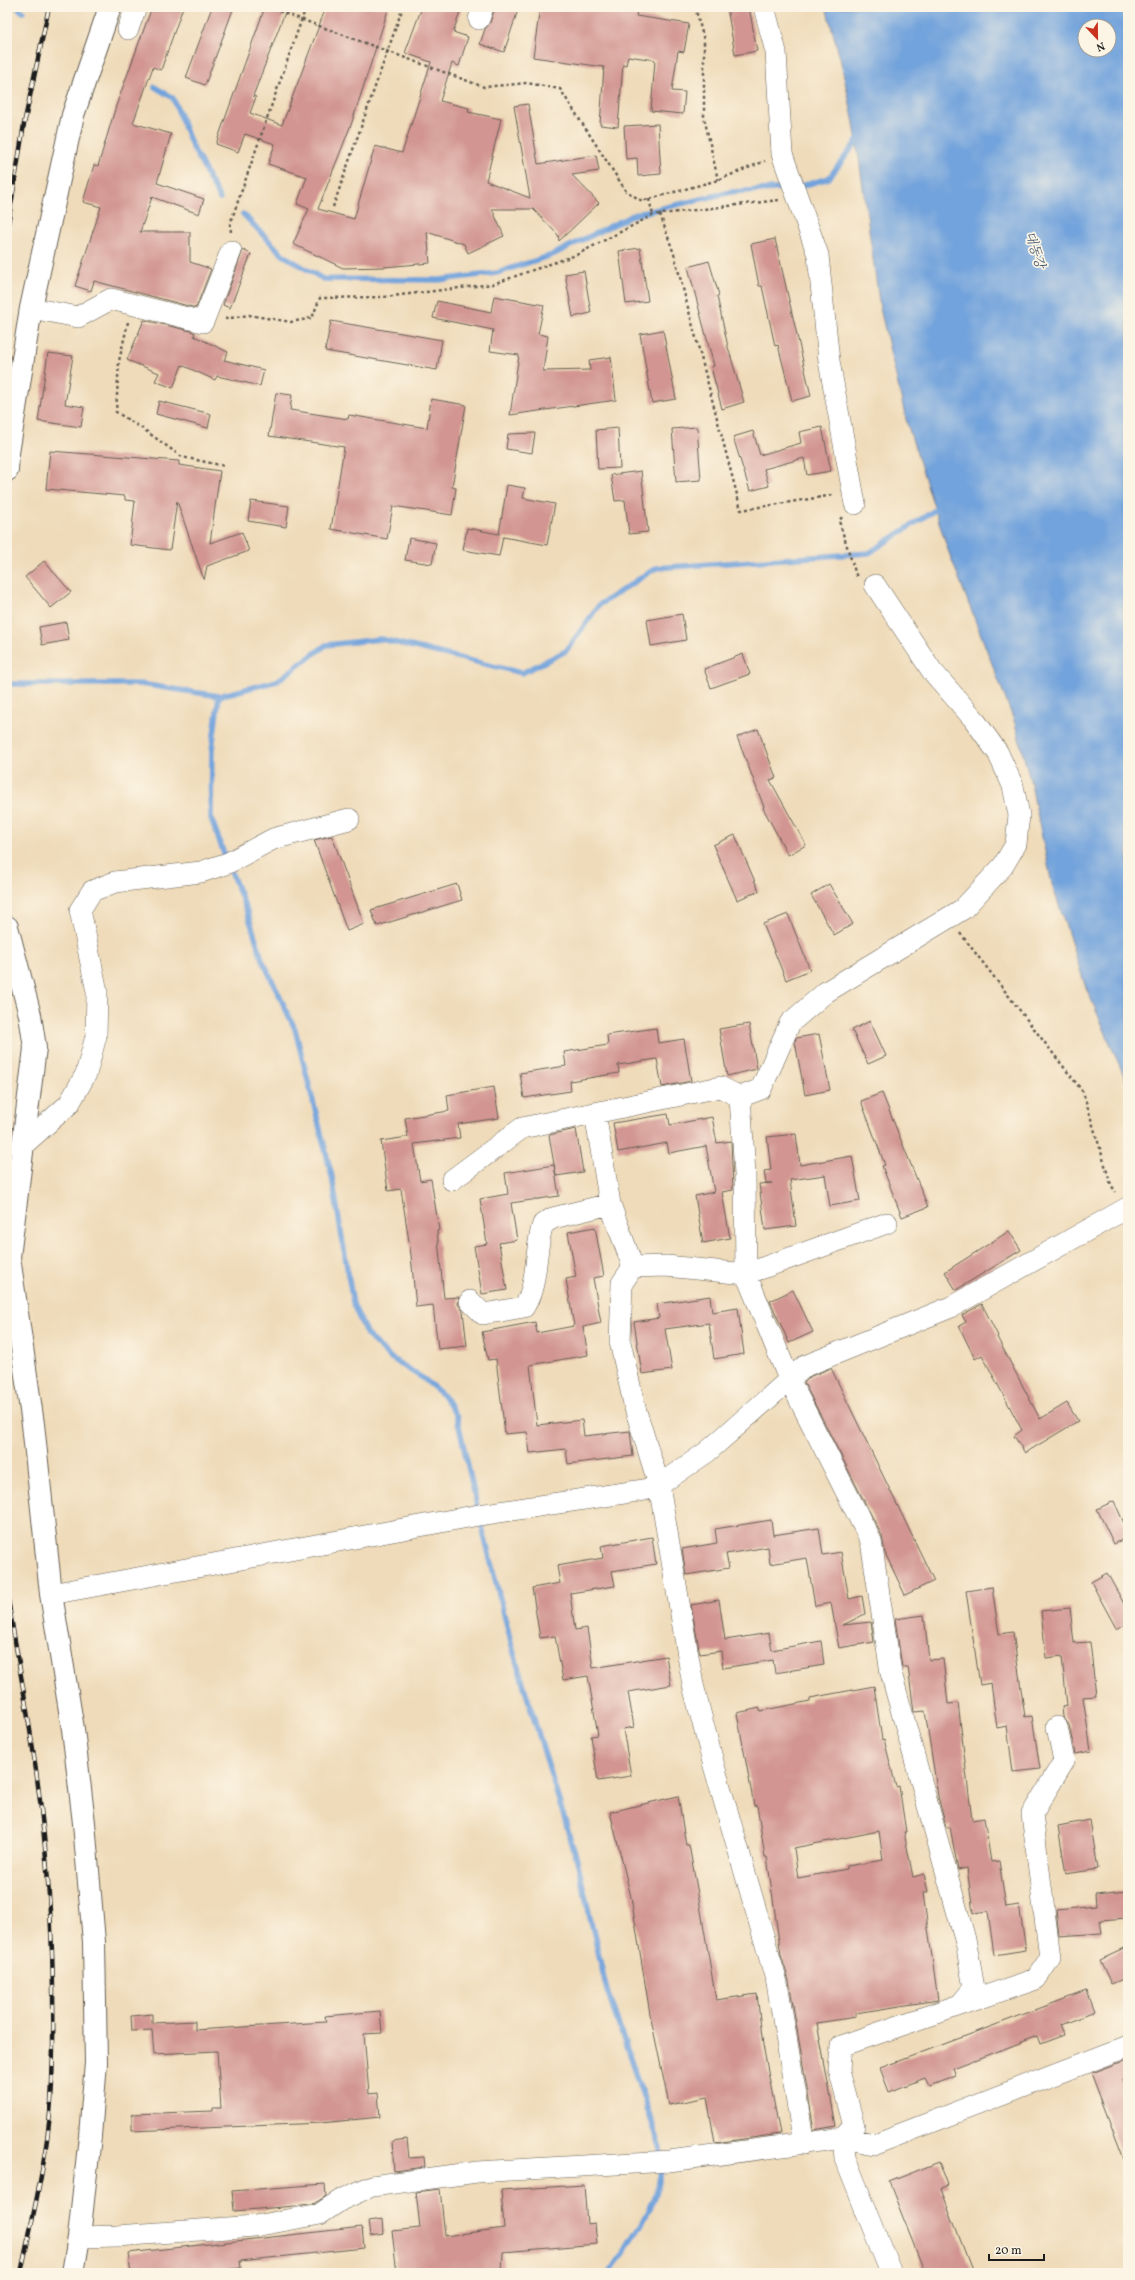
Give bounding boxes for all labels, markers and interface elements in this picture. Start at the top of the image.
north arrow [1077,18,1117,58]
text: N [1094,37,1107,54]
water label: 대동강 [1020,229,1049,273]
scale bar [989,2236,1044,2262]
text: 20 m [995,2243,1022,2259]

